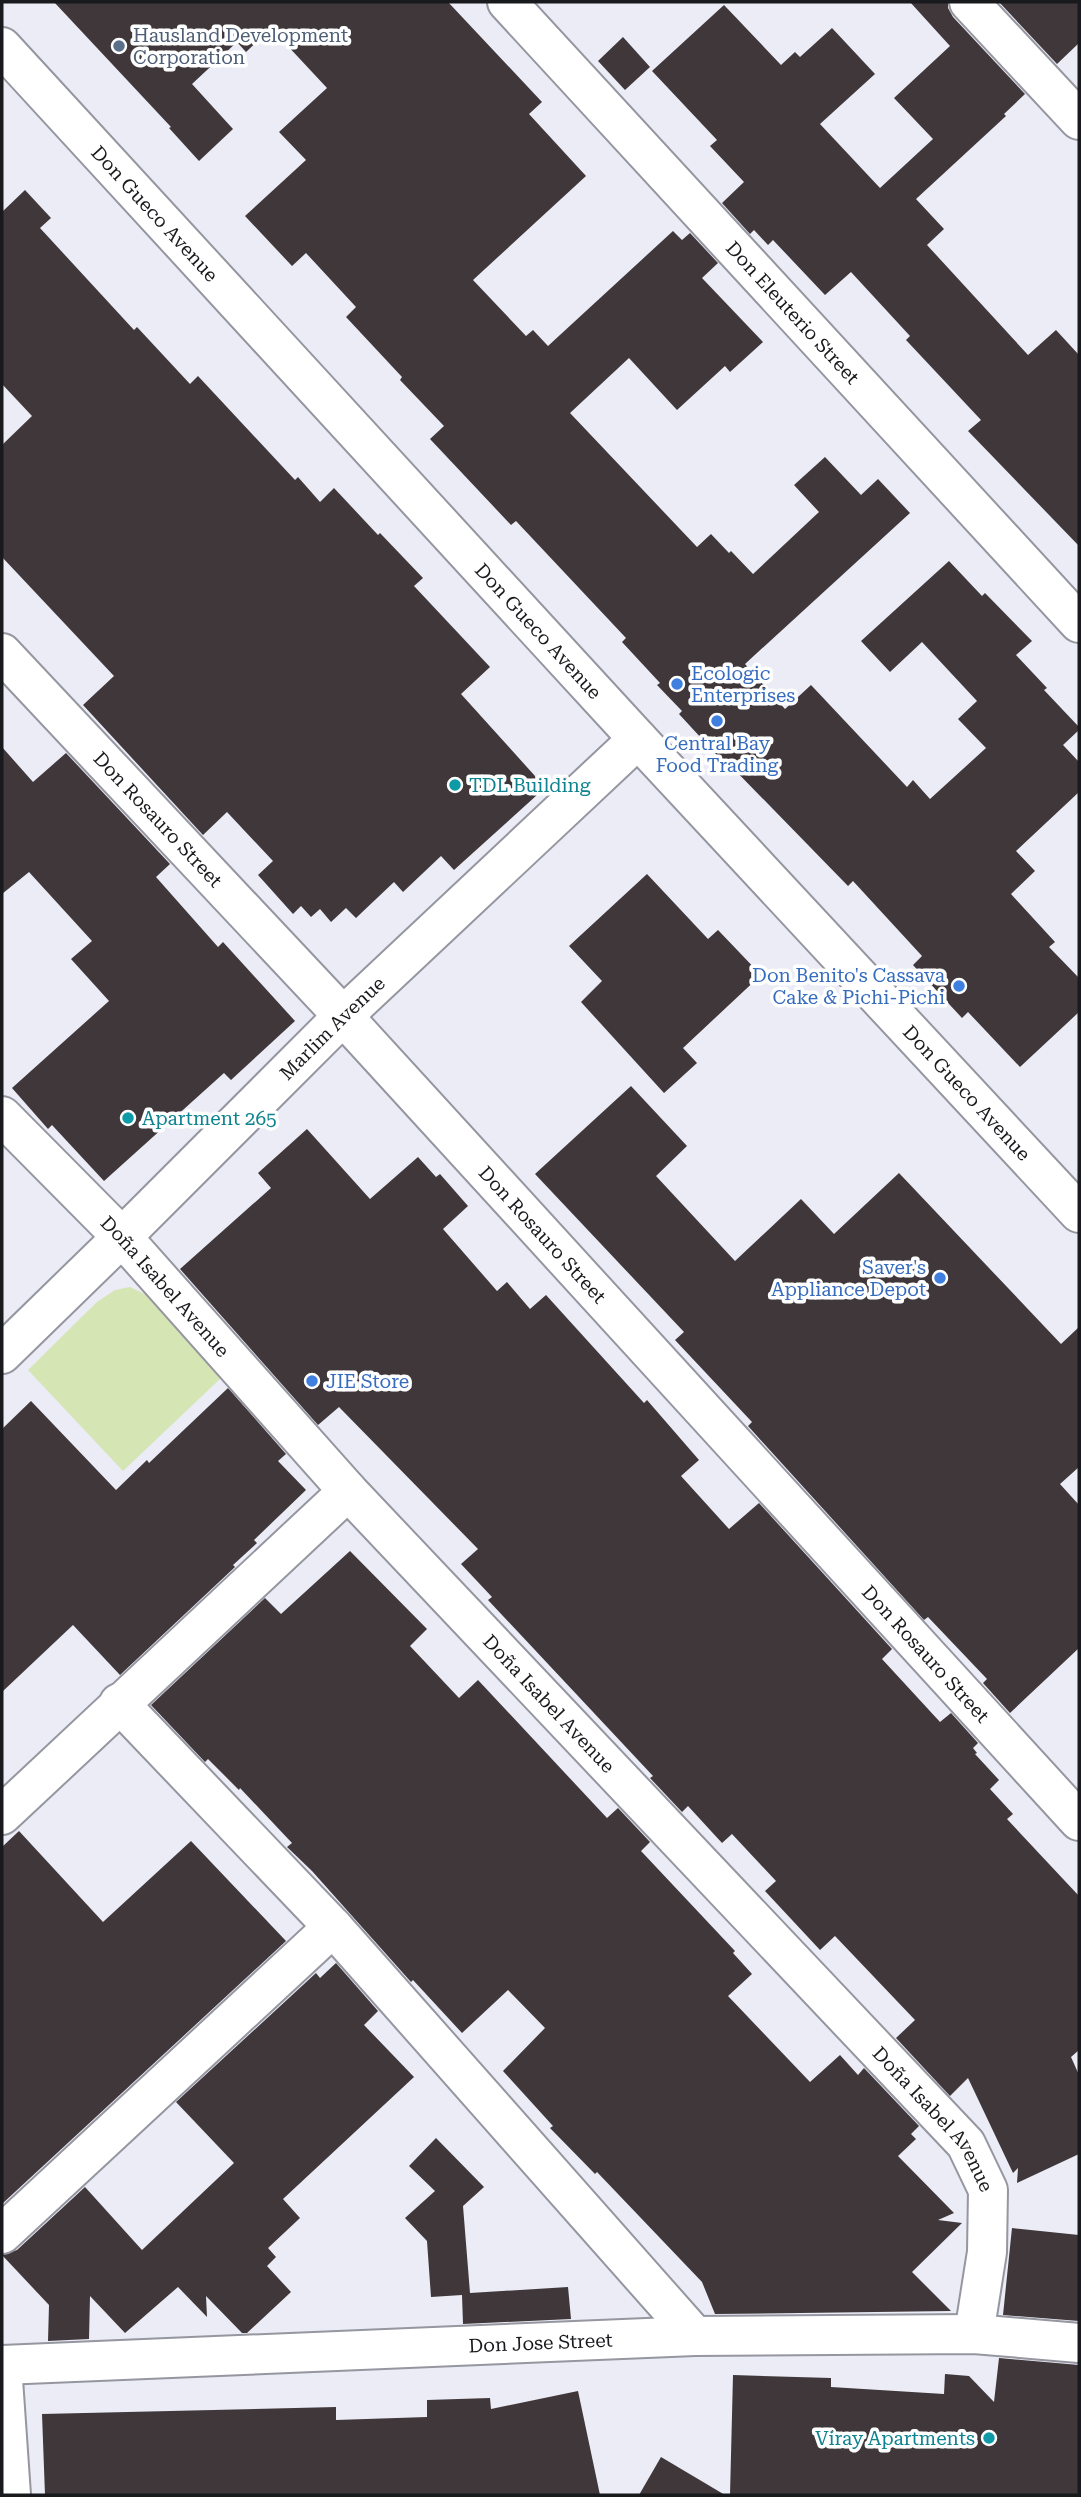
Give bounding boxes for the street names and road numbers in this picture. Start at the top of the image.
street label: Don Gueco Avenue [87,141,223,286]
street label: Don Eleuterio Street [721,236,864,389]
street label: Don Gueco Avenue [470,558,607,704]
street label: Don Rosauro Street [89,747,227,892]
street label: Marlim Avenue [275,971,390,1084]
street label: Don Gueco Avenue [899,1020,1036,1165]
street label: Don Rosauro Street [474,1161,611,1308]
street label: Doña Isabel Avenue [96,1211,235,1361]
street label: Don Rosauro Street [858,1580,994,1727]
street label: Doña Isabel Avenue [478,1630,620,1777]
street label: Doña Isabel Avenue [868,2041,999,2195]
street label: Don Jose Street [468,2328,613,2357]

